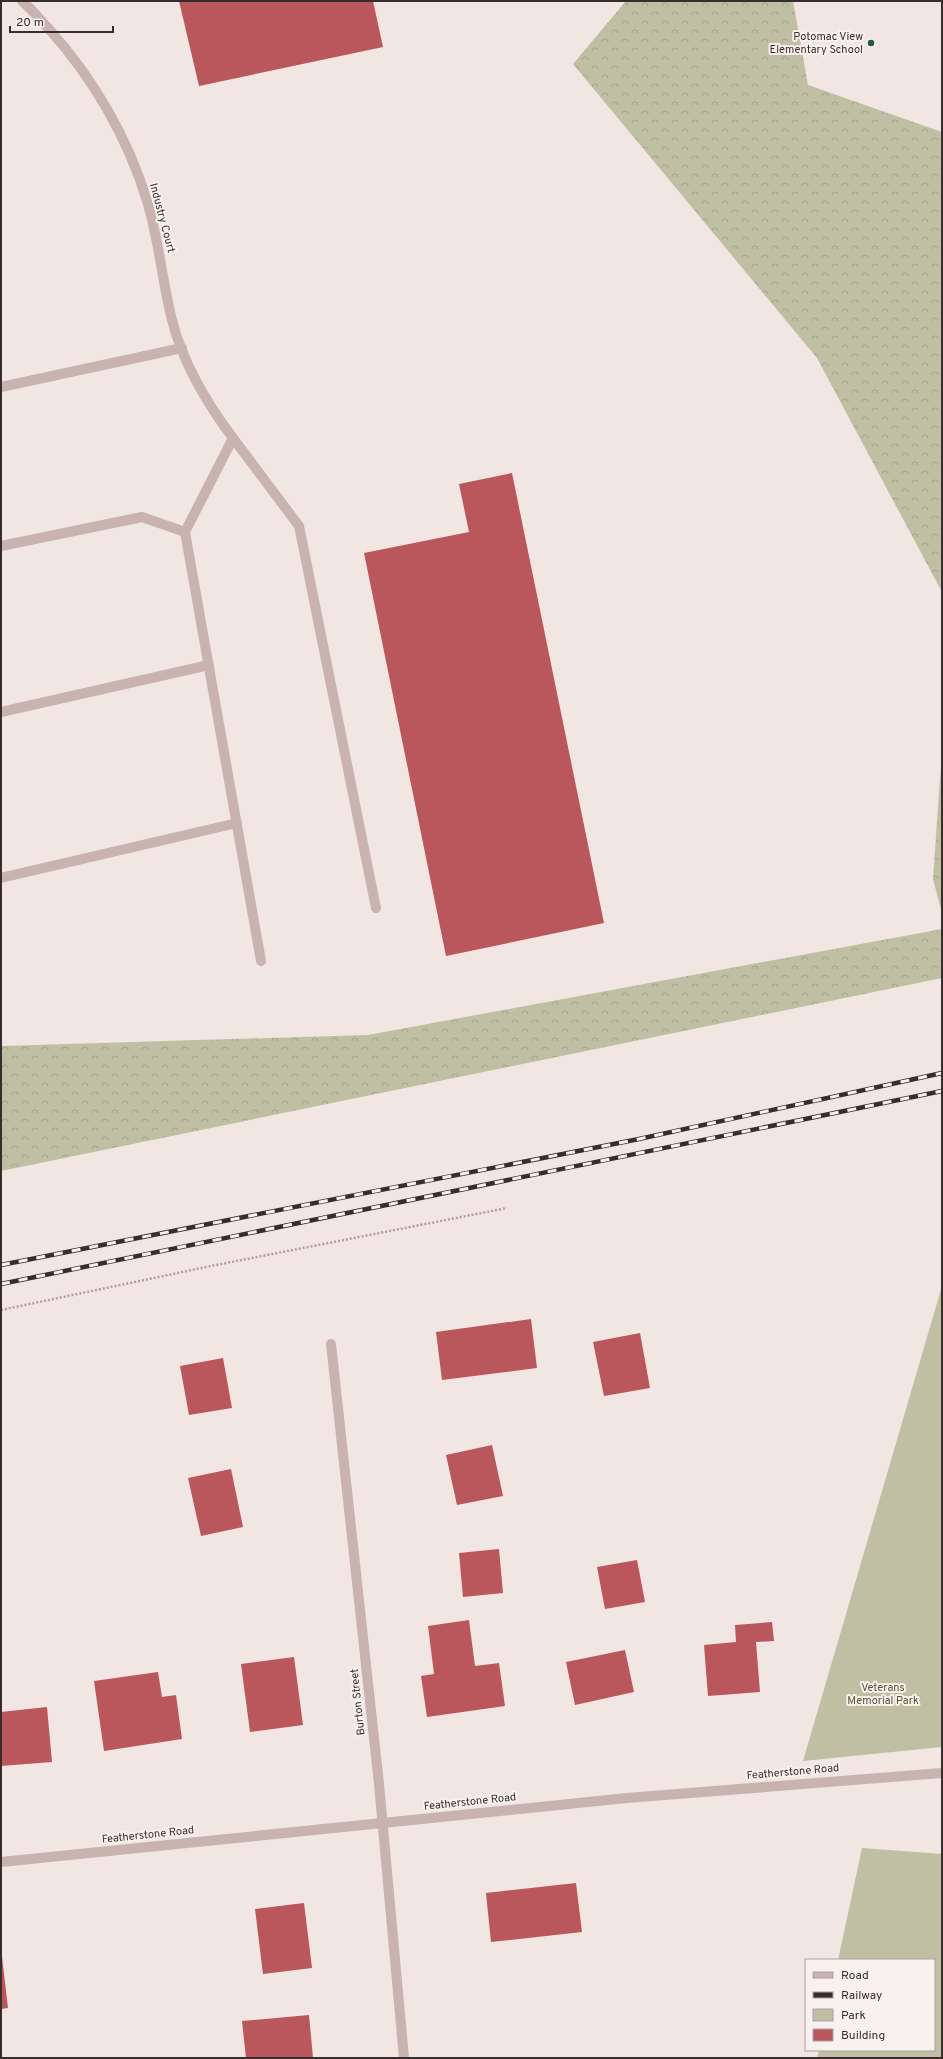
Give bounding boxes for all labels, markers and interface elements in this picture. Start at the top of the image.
scale bar [10,8,113,34]
text: 20 m [16,15,44,31]
place label: Potomac View Elementary School [770,30,863,57]
marker: Potomac View Elementary School [866,38,876,48]
street label: Industry Court [146,182,178,254]
street label: Burton Street [348,1668,368,1736]
park label: Veterans Memorial Park [847,1681,919,1708]
street label: Featherstone Road [746,1761,840,1783]
street label: Featherstone Road [423,1790,517,1814]
street label: Featherstone Road [101,1823,195,1847]
legend [805,1959,935,2051]
text: Road [841,1968,869,1984]
text: Railway [841,1988,882,2004]
text: Park [841,2008,866,2024]
text: Building [841,2028,885,2044]

